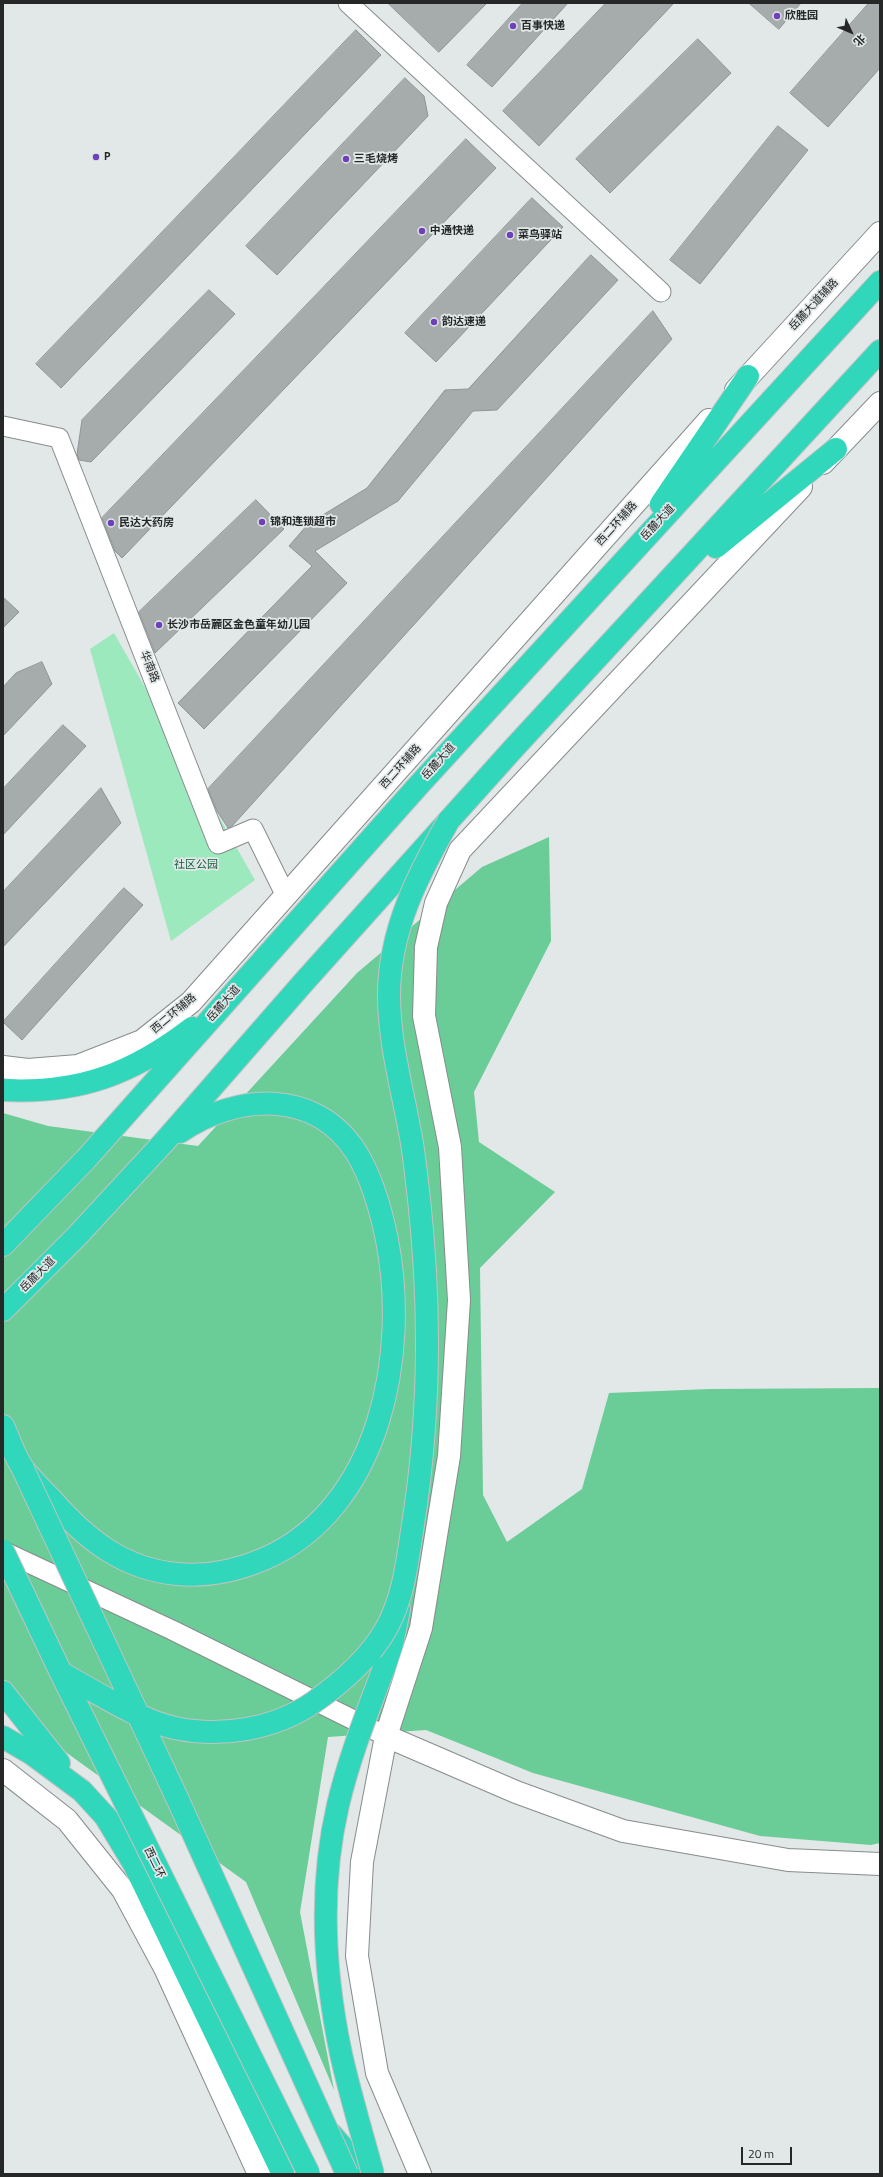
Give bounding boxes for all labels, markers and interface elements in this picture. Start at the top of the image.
place label: 欣胜园 [785,9,818,23]
marker: 欣胜园 [772,11,782,21]
north arrow [831,12,871,52]
place label: 百事快递 [521,19,565,33]
marker: 百事快递 [508,21,518,31]
text: 北 [850,31,869,50]
place label: P [104,150,110,164]
marker: P [91,152,101,162]
place label: 三毛烧烤 [354,152,398,166]
marker: 三毛烧烤 [341,154,351,164]
place label: 中通快递 [430,224,474,238]
marker: 中通快递 [417,226,427,236]
place label: 菜鸟驿站 [518,228,562,242]
marker: 菜鸟驿站 [505,230,515,240]
street label: 岳麓大道辅路 [787,276,841,334]
place label: 韵达速递 [442,315,486,329]
marker: 韵达速递 [429,317,439,327]
street label: 西二环辅路 [594,499,640,549]
street label: 岳麓大道 [638,502,678,544]
place label: 锦和连锁超市 [270,515,336,529]
place label: 民达大药房 [119,516,174,530]
marker: 锦和连锁超市 [257,517,267,527]
marker: 民达大药房 [106,518,116,528]
place label: 长沙市岳麓区金色童年幼儿园 [167,618,310,632]
marker: 长沙市岳麓区金色童年幼儿园 [154,620,164,630]
street label: 华南路 [137,649,161,685]
street label: 岳麓大道 [419,741,459,783]
street label: 西二环辅路 [378,742,424,792]
park label: 社区公园 [174,858,218,872]
street label: 岳麓大道 [205,983,243,1025]
street label: 西二环辅路 [149,991,199,1037]
street label: 岳麓大道 [18,1255,58,1295]
street label: 西二环 [141,1845,167,1881]
scale bar [743,2139,794,2165]
text: 20 m [748,2144,774,2163]

